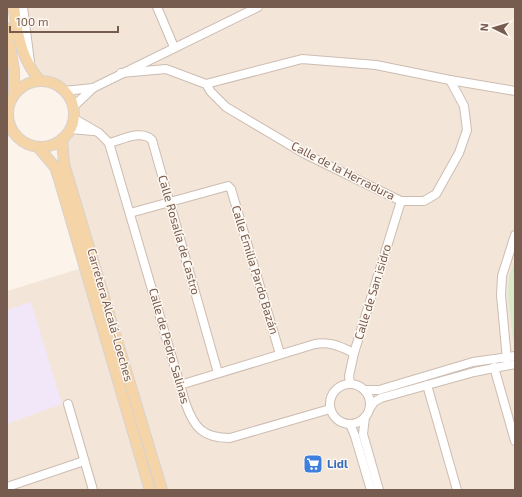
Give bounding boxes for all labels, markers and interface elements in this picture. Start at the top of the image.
scale bar [10,8,118,34]
north arrow [474,8,514,48]
text: 100 m [16,14,48,28]
text: N [477,23,490,32]
street label: Calle de la Herradura [289,138,398,202]
street label: Calle Rosalía de Castro [156,173,204,296]
street label: Calle Emilia Pardo Bazán [230,204,282,336]
street label: Calle de San isidro [351,242,393,341]
street label: Carretera Alcalá-Loeches [85,246,137,383]
street label: Calle de Pedro Salinas [147,286,193,405]
supermarket icon: Lidl [302,453,324,475]
place label: Lidl [327,456,348,470]

